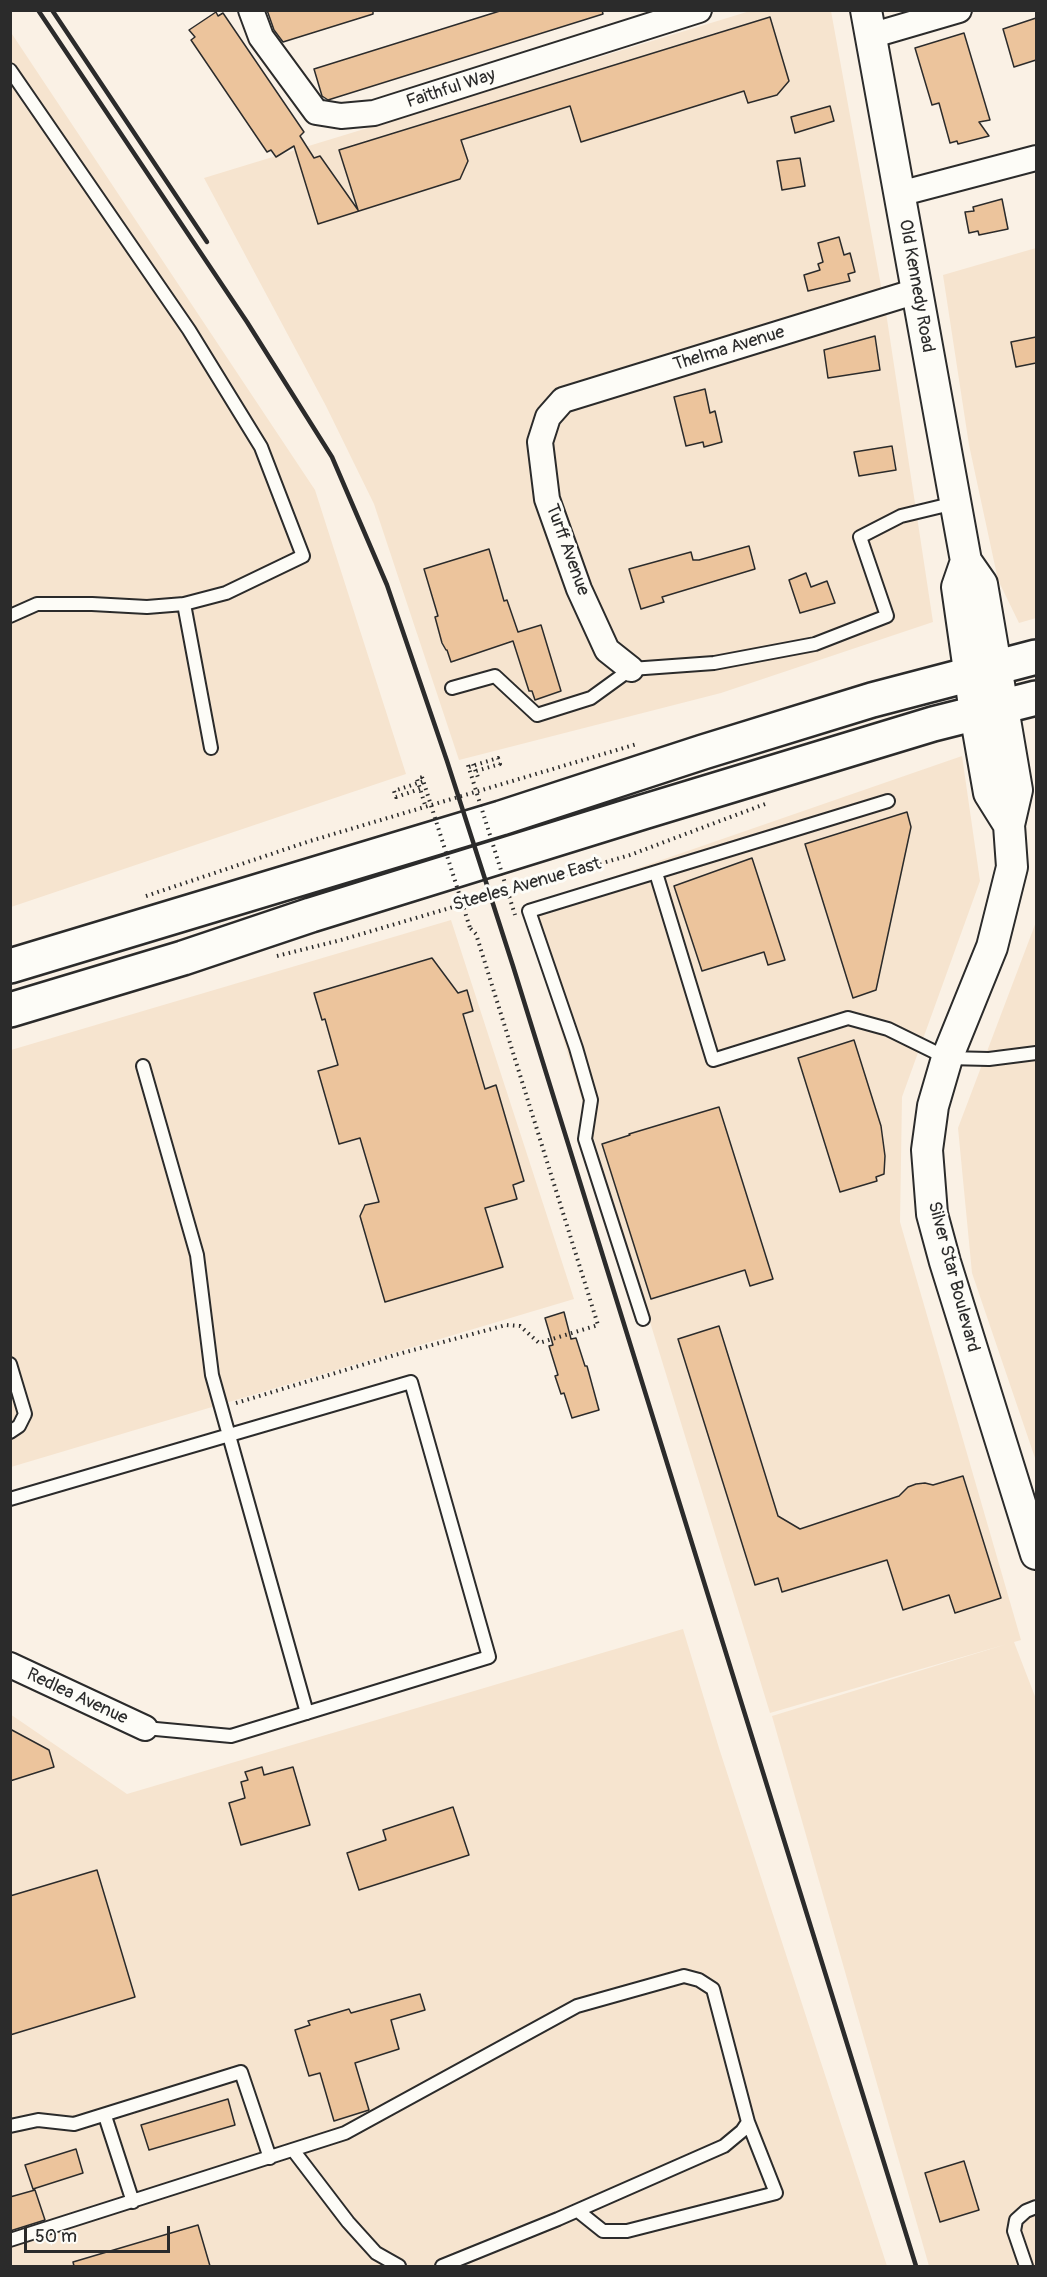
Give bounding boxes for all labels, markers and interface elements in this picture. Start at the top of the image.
street label: Faithful Way [404,64,498,114]
street label: Old Kennedy Road [894,218,938,354]
street label: Thelma Avenue [671,322,787,376]
street label: Turff Avenue [540,501,594,599]
street label: Steeles Avenue East [451,854,603,916]
street label: Silver Star Boulevard [922,1199,984,1355]
street label: Redlea Avenue [23,1664,131,1730]
scale bar [27,2214,172,2252]
text: 50 m [35,2225,77,2248]

